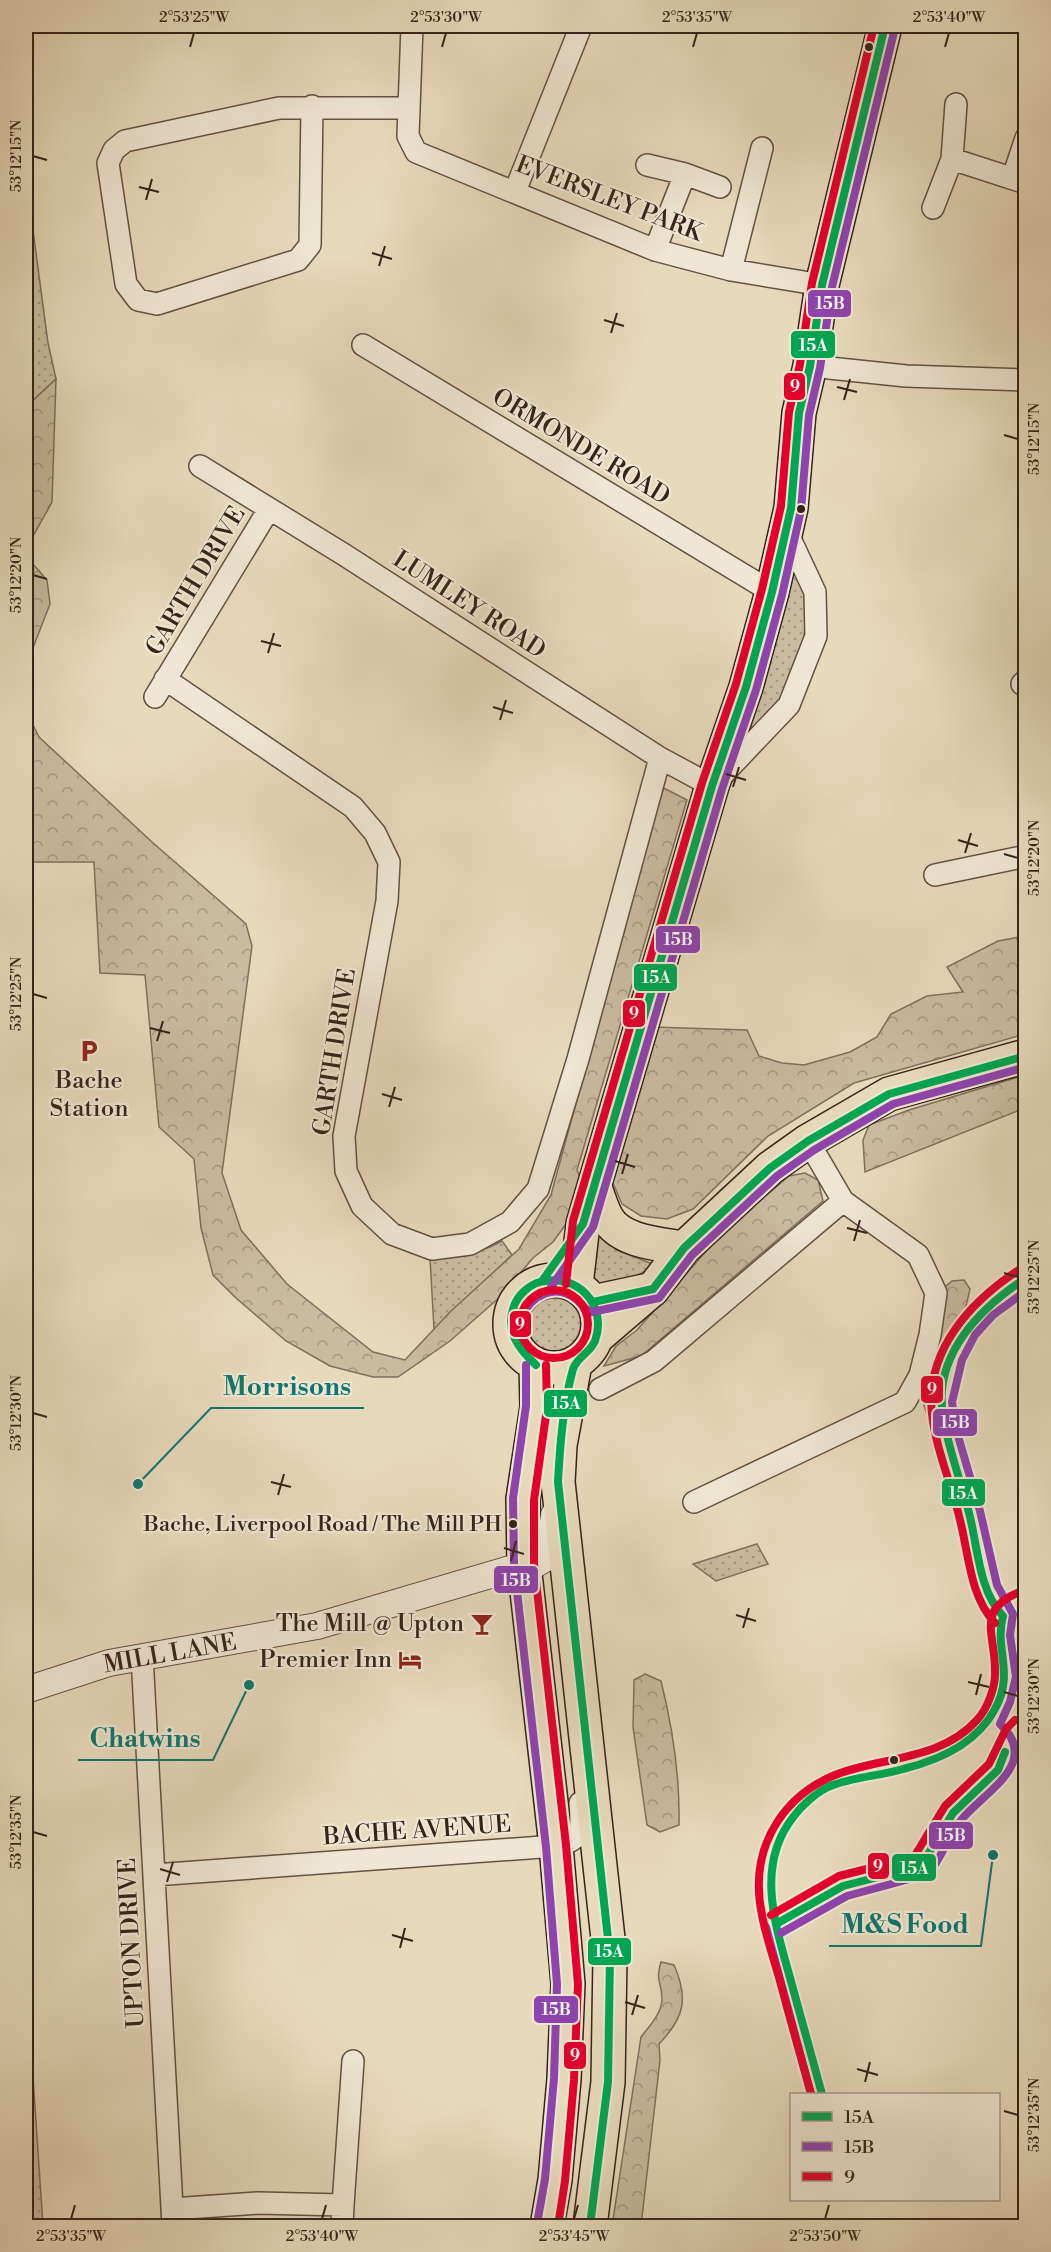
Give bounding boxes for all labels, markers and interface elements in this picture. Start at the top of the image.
text: 2°53'25"W [159,8,230,27]
text: 2°53'30"W [410,8,482,27]
text: 2°53'35"W [662,8,732,27]
text: 2°53'40"W [913,8,986,27]
unlabelled marker [863,41,875,53]
text: 53°12'15"N [7,120,26,192]
street label: EVERSLEY PARK [511,150,708,249]
line badge: 15B [807,289,852,318]
text: 15B [815,294,845,314]
line badge: 15A [790,330,836,359]
text: 15A [798,336,828,356]
line badge: 9 [783,372,806,401]
text: 9 [790,377,800,397]
street label: ORMONDE ROAD [487,382,675,512]
text: 53°12'15"N [1025,403,1044,475]
street label: GARTH DRIVE [140,501,252,661]
unlabelled marker [795,503,807,515]
text: 53°12'20"N [7,537,26,613]
street label: LUMLEY ROAD [387,544,551,666]
text: 53°12'20"N [1025,820,1044,896]
line badge: 15B [655,925,701,954]
text: 15B [663,930,693,950]
text: 53°12'25"N [7,957,26,1031]
line badge: 15A [633,963,678,992]
street label: GARTH DRIVE [307,966,363,1138]
text: 15A [641,968,671,988]
line badge: 9 [622,999,646,1028]
text: 9 [629,1004,639,1024]
parking icon: Bache Station [76,1038,102,1064]
place label: Bache Station [49,1066,129,1124]
text: 53°12'25"N [1025,1240,1044,1314]
line badge: 9 [509,1310,532,1338]
text: 9 [515,1315,525,1335]
callout: Morrisons [211,1364,364,1408]
text: Morrisons [223,1371,351,1403]
text: 53°12'30"N [7,1375,26,1451]
line badge: 9 [920,1375,944,1404]
text: 9 [927,1380,937,1400]
line badge: 15A [543,1389,588,1418]
text: 15A [551,1394,581,1414]
line badge: 15B [932,1408,978,1437]
text: 15B [940,1413,970,1433]
line badge: 15A [941,1478,986,1507]
text: 15A [948,1484,978,1504]
place label: Bache, Liverpool Road / The Mill PH [142,1511,502,1538]
marker: Bache, Liverpool Road / The Mill PH [507,1518,519,1530]
line badge: 15B [493,1565,539,1594]
text: 15B [501,1571,531,1591]
place label: The Mill @ Upton [276,1609,464,1639]
bar icon: The Mill @ Upton [469,1611,495,1637]
street label: MILL LANE [101,1628,239,1680]
place label: Premier Inn [259,1645,392,1675]
hotel icon: Premier Inn [397,1647,423,1673]
text: 53°12'30"N [1025,1658,1044,1734]
callout: Chatwins [78,1716,213,1760]
text: Chatwins [89,1723,201,1755]
unlabelled marker [888,1754,900,1766]
text: 53°12'35"N [7,1795,26,1869]
street label: BACHE AVENUE [321,1809,512,1853]
line badge: 15B [928,1821,974,1850]
text: 15B [936,1826,966,1846]
line badge: 9 [867,1852,890,1880]
line badge: 15A [891,1853,937,1882]
street label: UPTON DRIVE [113,1857,151,2029]
text: 9 [873,1857,883,1877]
text: 15A [899,1859,929,1879]
callout: M&S Food [829,1902,981,1946]
text: M&S Food [841,1909,969,1941]
line badge: 15A [587,1937,632,1966]
text: 15A [594,1942,624,1962]
line badge: 15B [533,1995,579,2024]
text: 15B [541,2000,571,2020]
line badge: 9 [563,2041,587,2070]
text: 9 [570,2046,580,2066]
text: 53°12'35"N [1025,2078,1044,2152]
legend [790,2093,1000,2201]
text: 15A [844,2106,875,2129]
text: 15B [844,2136,874,2159]
text: 9 [844,2166,855,2189]
text: 2°53'35"W [36,2227,106,2246]
text: 2°53'40"W [286,2227,359,2246]
text: 2°53'45"W [539,2227,610,2246]
text: 2°53'50"W [789,2227,861,2246]

